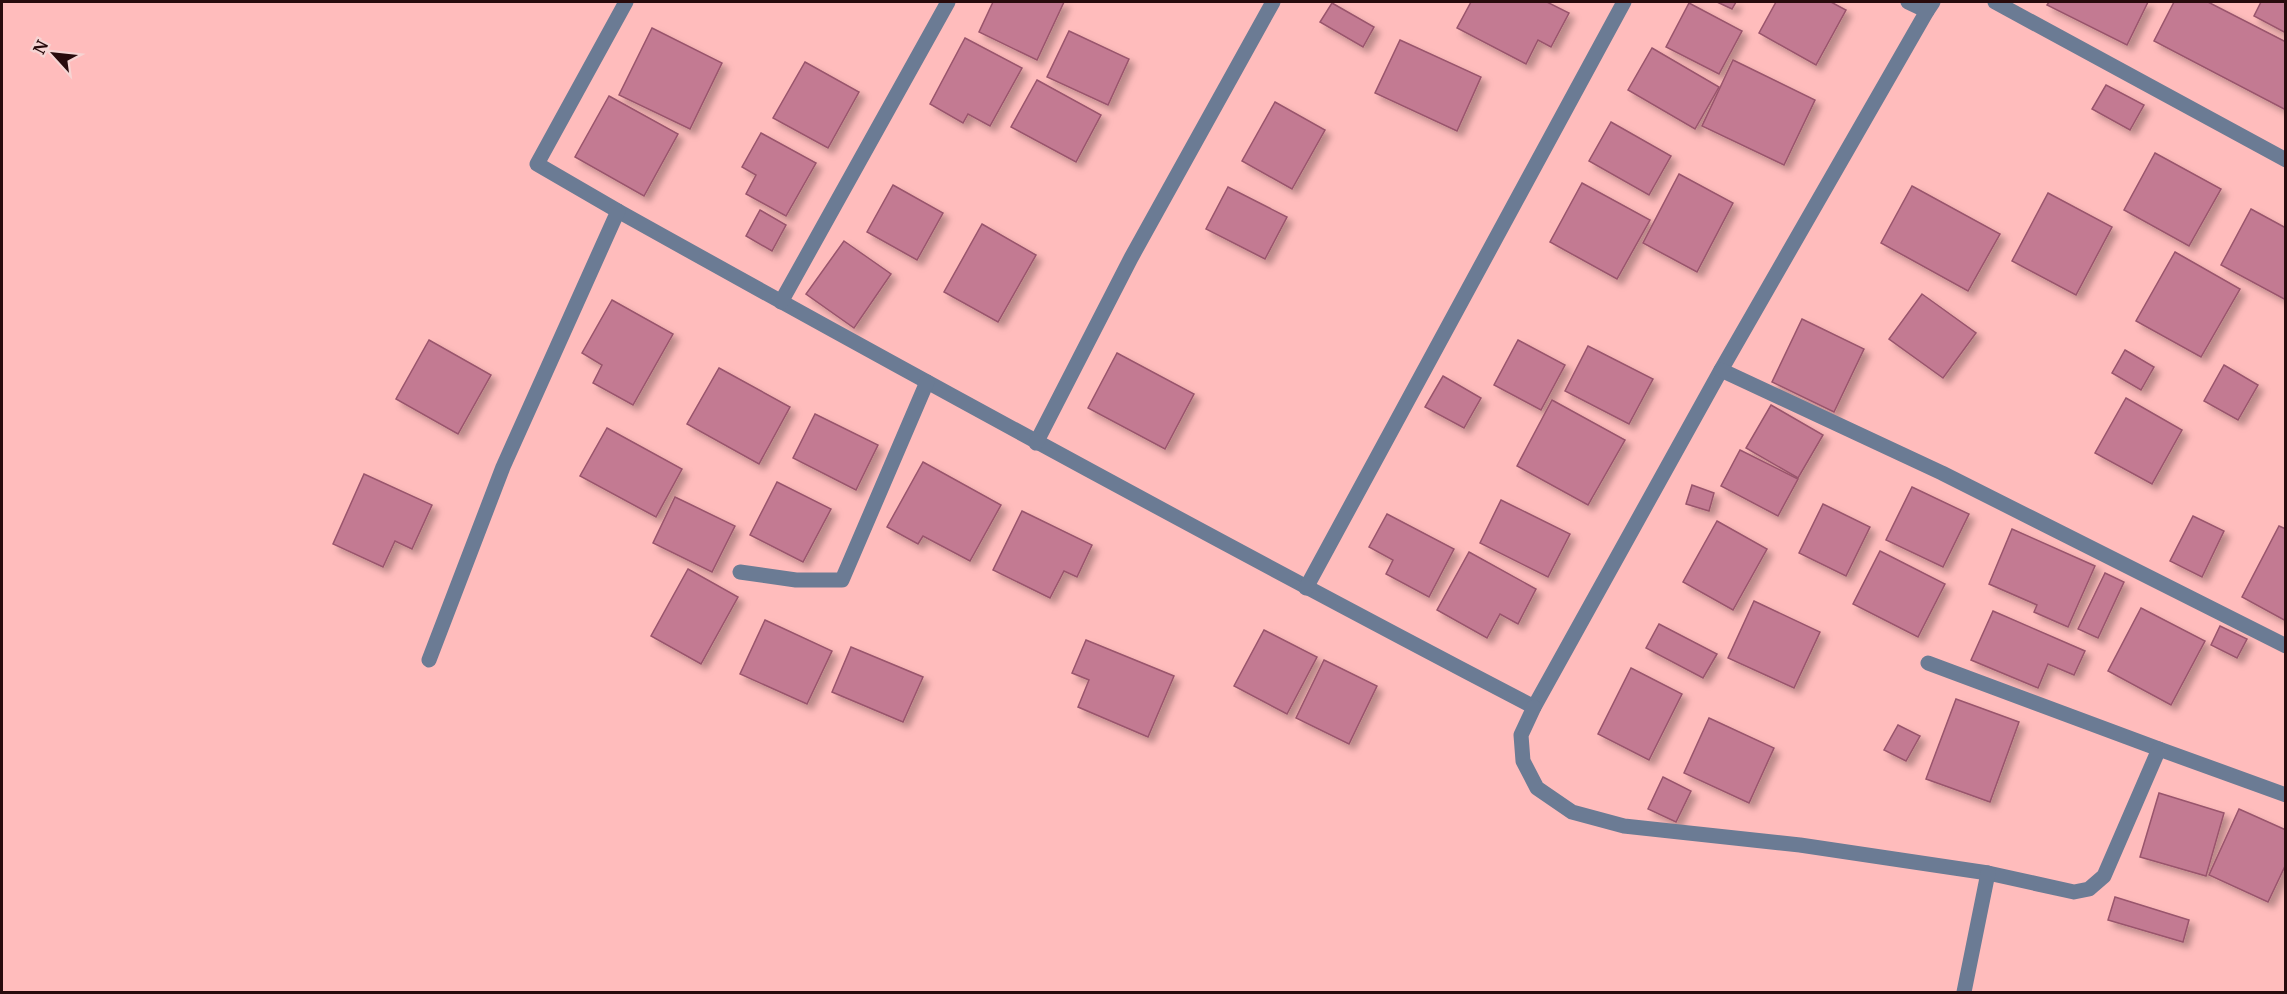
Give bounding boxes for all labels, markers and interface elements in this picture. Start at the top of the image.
north arrow [24,24,84,84]
text: N [29,37,53,57]

